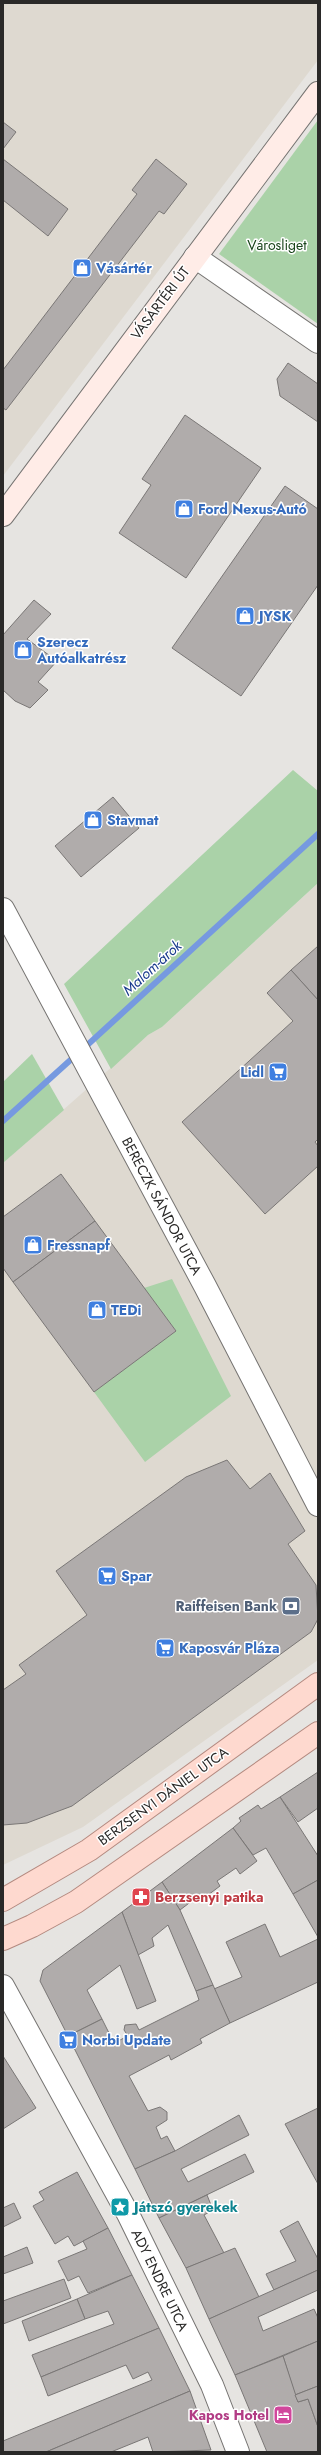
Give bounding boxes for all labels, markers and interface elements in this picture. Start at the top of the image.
park label: Városliget [247,235,307,255]
shop icon: Vásártér [71,257,93,279]
place label: Vásártér [95,258,152,278]
street label: VÁSÁRTÉRI ÚT [126,262,194,344]
shop icon: Ford Nexus-Autó [173,498,195,520]
place label: Ford Nexus-Autó [198,499,307,519]
shop icon: JYSK [234,605,256,627]
place label: JYSK [256,606,292,626]
place label: Szerecz Autóalkatrész [36,632,127,668]
shop icon: Szerecz Autóalkatrész [12,639,34,661]
shop icon: Stavmat [82,809,104,831]
place label: Stavmat [107,810,159,830]
water label: Malom-árok [117,935,187,1001]
supermarket icon: Lidl [267,1061,289,1083]
place label: Lidl [240,1062,264,1082]
street label: BERECZK SÁNDOR UTCA [117,1133,207,1279]
shop icon: Fressnapf [22,1234,44,1256]
place label: Fressnapf [47,1235,111,1255]
shop icon: TEDi [86,1299,108,1321]
place label: TEDi [111,1300,142,1320]
supermarket icon: Spar [96,1565,118,1587]
place label: Spar [121,1566,152,1586]
bank icon: Raiffeisen Bank [280,1595,302,1617]
place label: Raiffeisen Bank [175,1596,277,1616]
supermarket icon: Kaposvár Pláza [154,1637,176,1659]
place label: Kaposvár Pláza [179,1638,279,1658]
street label: BERZSENYI DÁNIEL UTCA [94,1741,233,1850]
pharmacy icon: Berzsenyi patika [130,1886,152,1908]
place label: Berzsenyi patika [155,1887,264,1907]
supermarket icon: Norbi Update [57,2029,79,2051]
place label: Norbi Update [82,2030,171,2050]
place icon: Játszó gyerekek [109,2196,131,2218]
place label: Játszó gyerekek [131,2197,238,2217]
street label: ADY ENDRE UTCA [127,2226,194,2335]
hotel icon: Kapos Hotel [272,2404,294,2426]
place label: Kapos Hotel [189,2405,269,2425]

